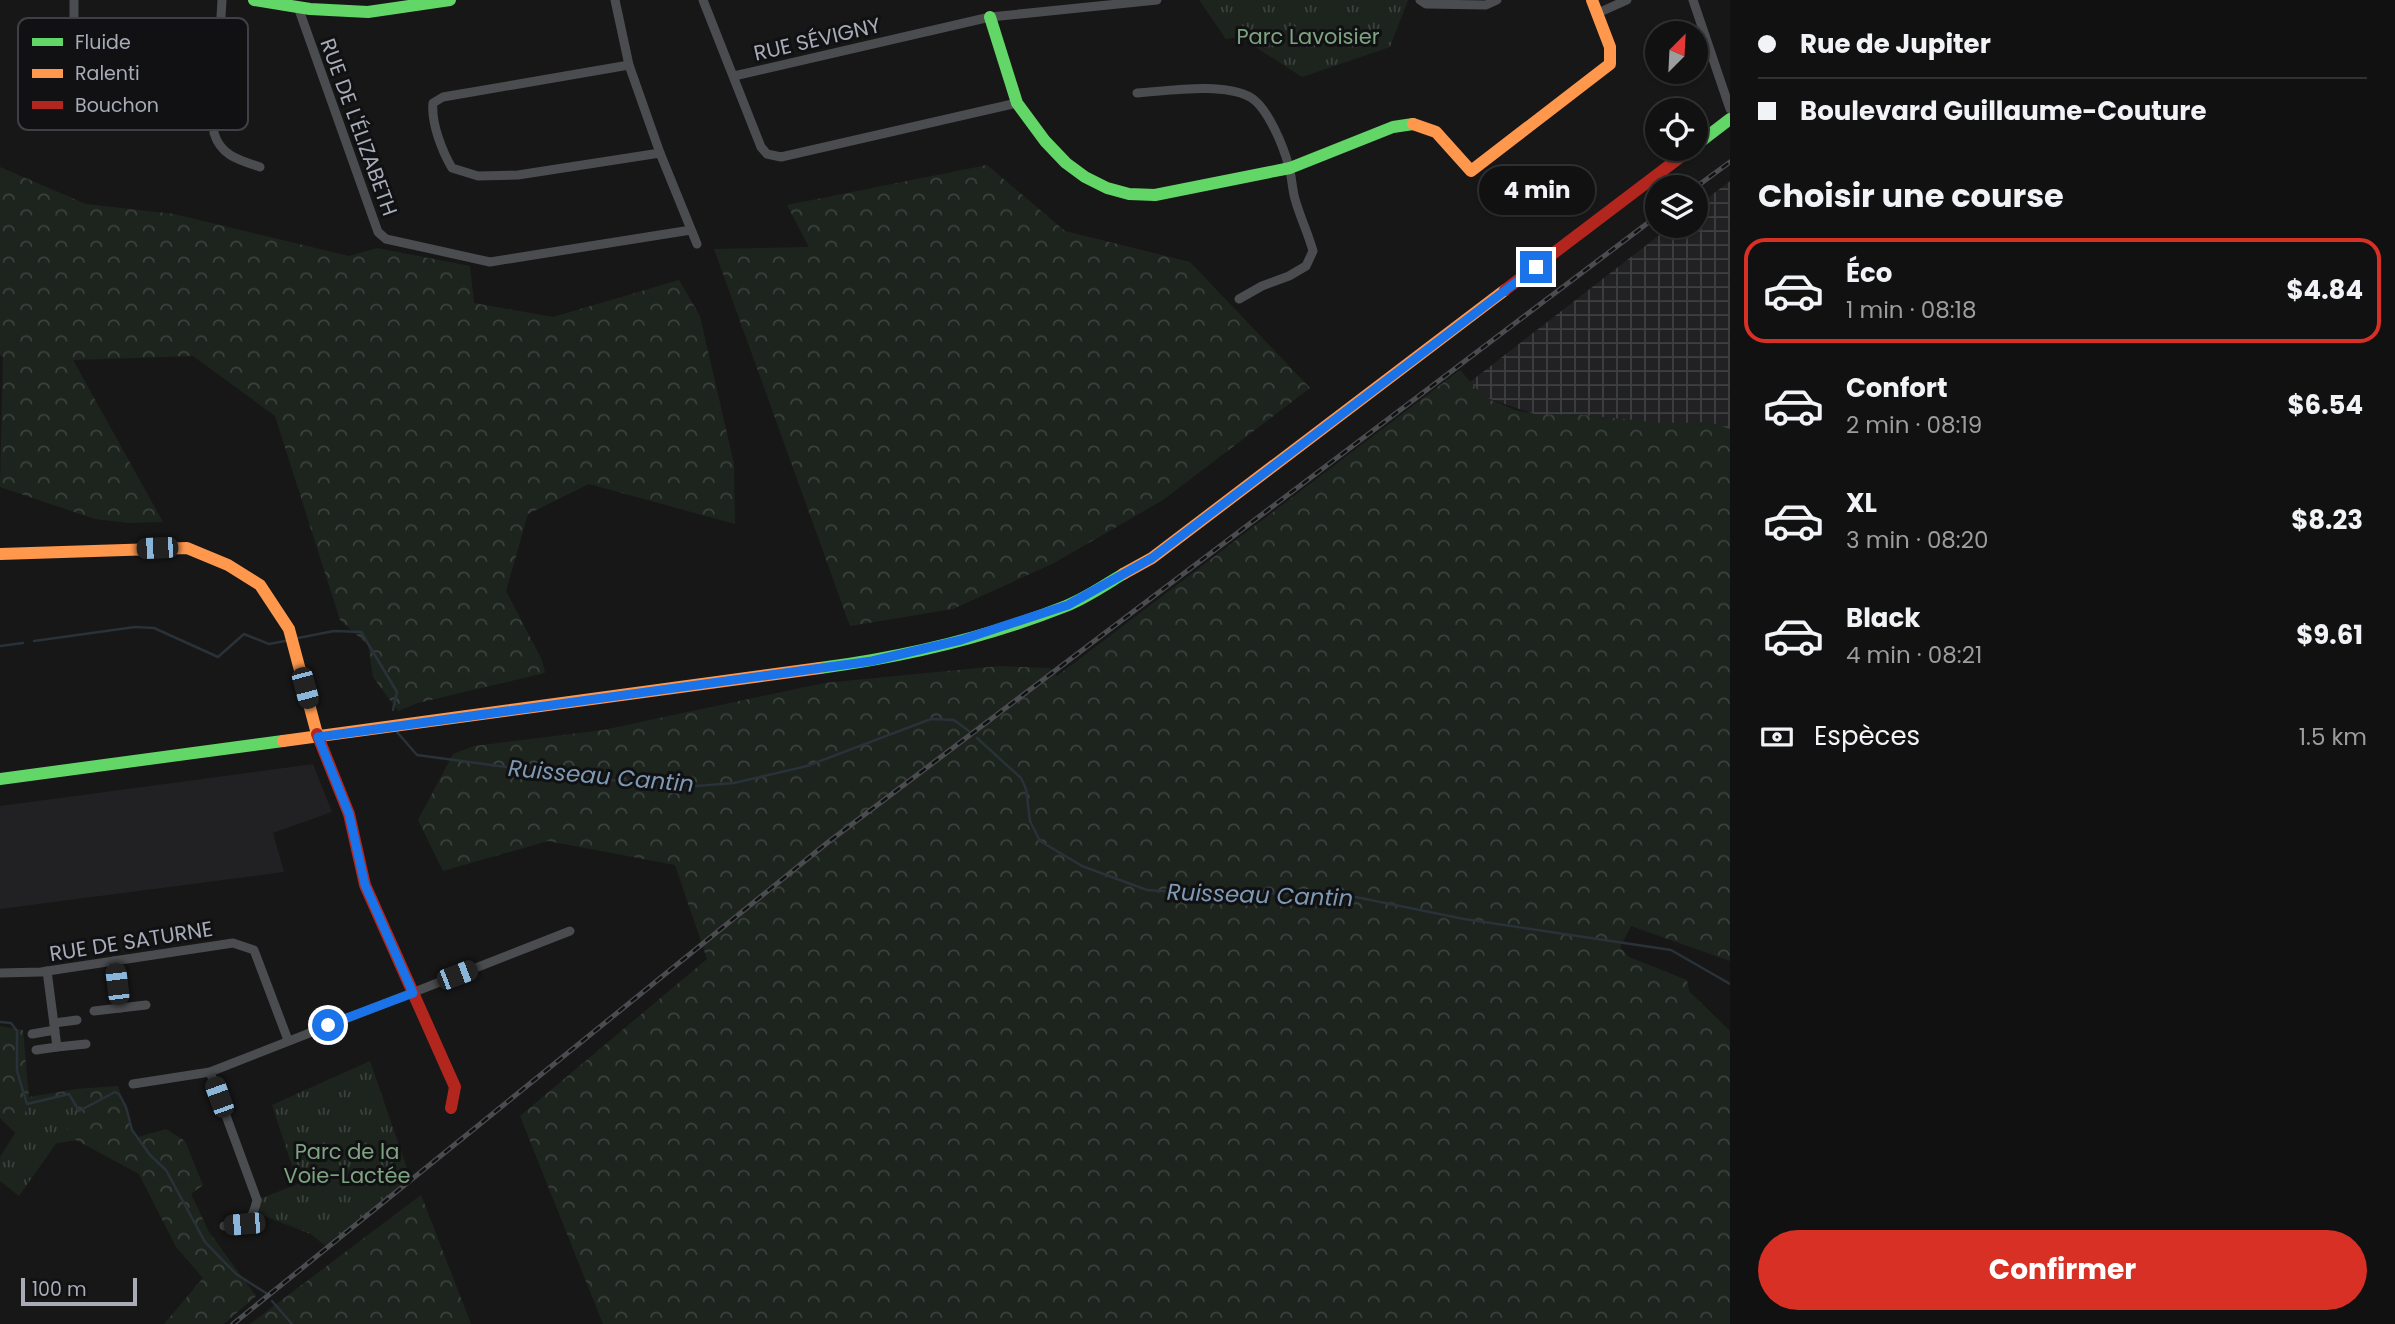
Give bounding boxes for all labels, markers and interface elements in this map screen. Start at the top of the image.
street label: RUE SÉVIGNY [751,10,883,68]
legend [18,18,248,130]
north arrow [1645,21,1708,84]
map controls [1645,21,1708,238]
park label: Parc Lavoisier [1236,22,1380,51]
text: Rue de Jupiter [1800,26,1991,62]
text: Fluide [75,29,131,56]
street label: RUE DE L'ÉLIZABETH [313,34,405,220]
text: Ralenti [75,60,140,87]
text: Bouchon [75,92,159,119]
text: Boulevard Guillaume-Couture [1800,93,2206,129]
button: locate [1645,98,1708,161]
callout: 4 min [1478,166,1594,215]
text: Choisir une course [1758,173,2064,218]
text: 4 min [1503,174,1571,206]
button: layers [1645,175,1708,238]
route end [1520,251,1552,283]
text: Éco [1846,255,1892,291]
icon: car [1762,259,1825,322]
text: $4.84 [2287,272,2363,308]
text: 1 min · 08:18 [1846,294,1976,326]
text: Confort [1846,370,1948,406]
icon: car [1762,374,1825,437]
text: $6.54 [2287,387,2363,423]
text: 2 min · 08:19 [1846,409,1982,441]
text: XL [1846,485,1877,521]
icon: car [1762,489,1825,552]
text: $8.23 [2291,502,2363,538]
text: 3 min · 08:20 [1846,524,1988,556]
car [136,537,179,559]
text: Black [1846,600,1920,636]
icon: car [1762,604,1825,667]
text: $9.61 [2296,617,2363,653]
text: 4 min · 08:21 [1846,639,1982,671]
car [290,665,321,711]
icon: cash [1758,718,1796,756]
text: Espèces [1814,718,1920,754]
text: 1.5 km [2299,721,2367,753]
water label: Ruisseau Cantin [507,752,695,800]
water label: Ruisseau Cantin [1166,876,1354,914]
street label: RUE DE SATURNE [47,914,215,968]
car [434,958,481,992]
car [105,962,130,1006]
route start [312,1009,344,1041]
car [202,1074,237,1120]
park label: Parc de la Voie-Lactée [283,1137,411,1190]
car [223,1212,266,1236]
button: Confirmer [1758,1230,2367,1310]
scale bar [21,1275,136,1307]
text: 100 m [32,1276,87,1303]

